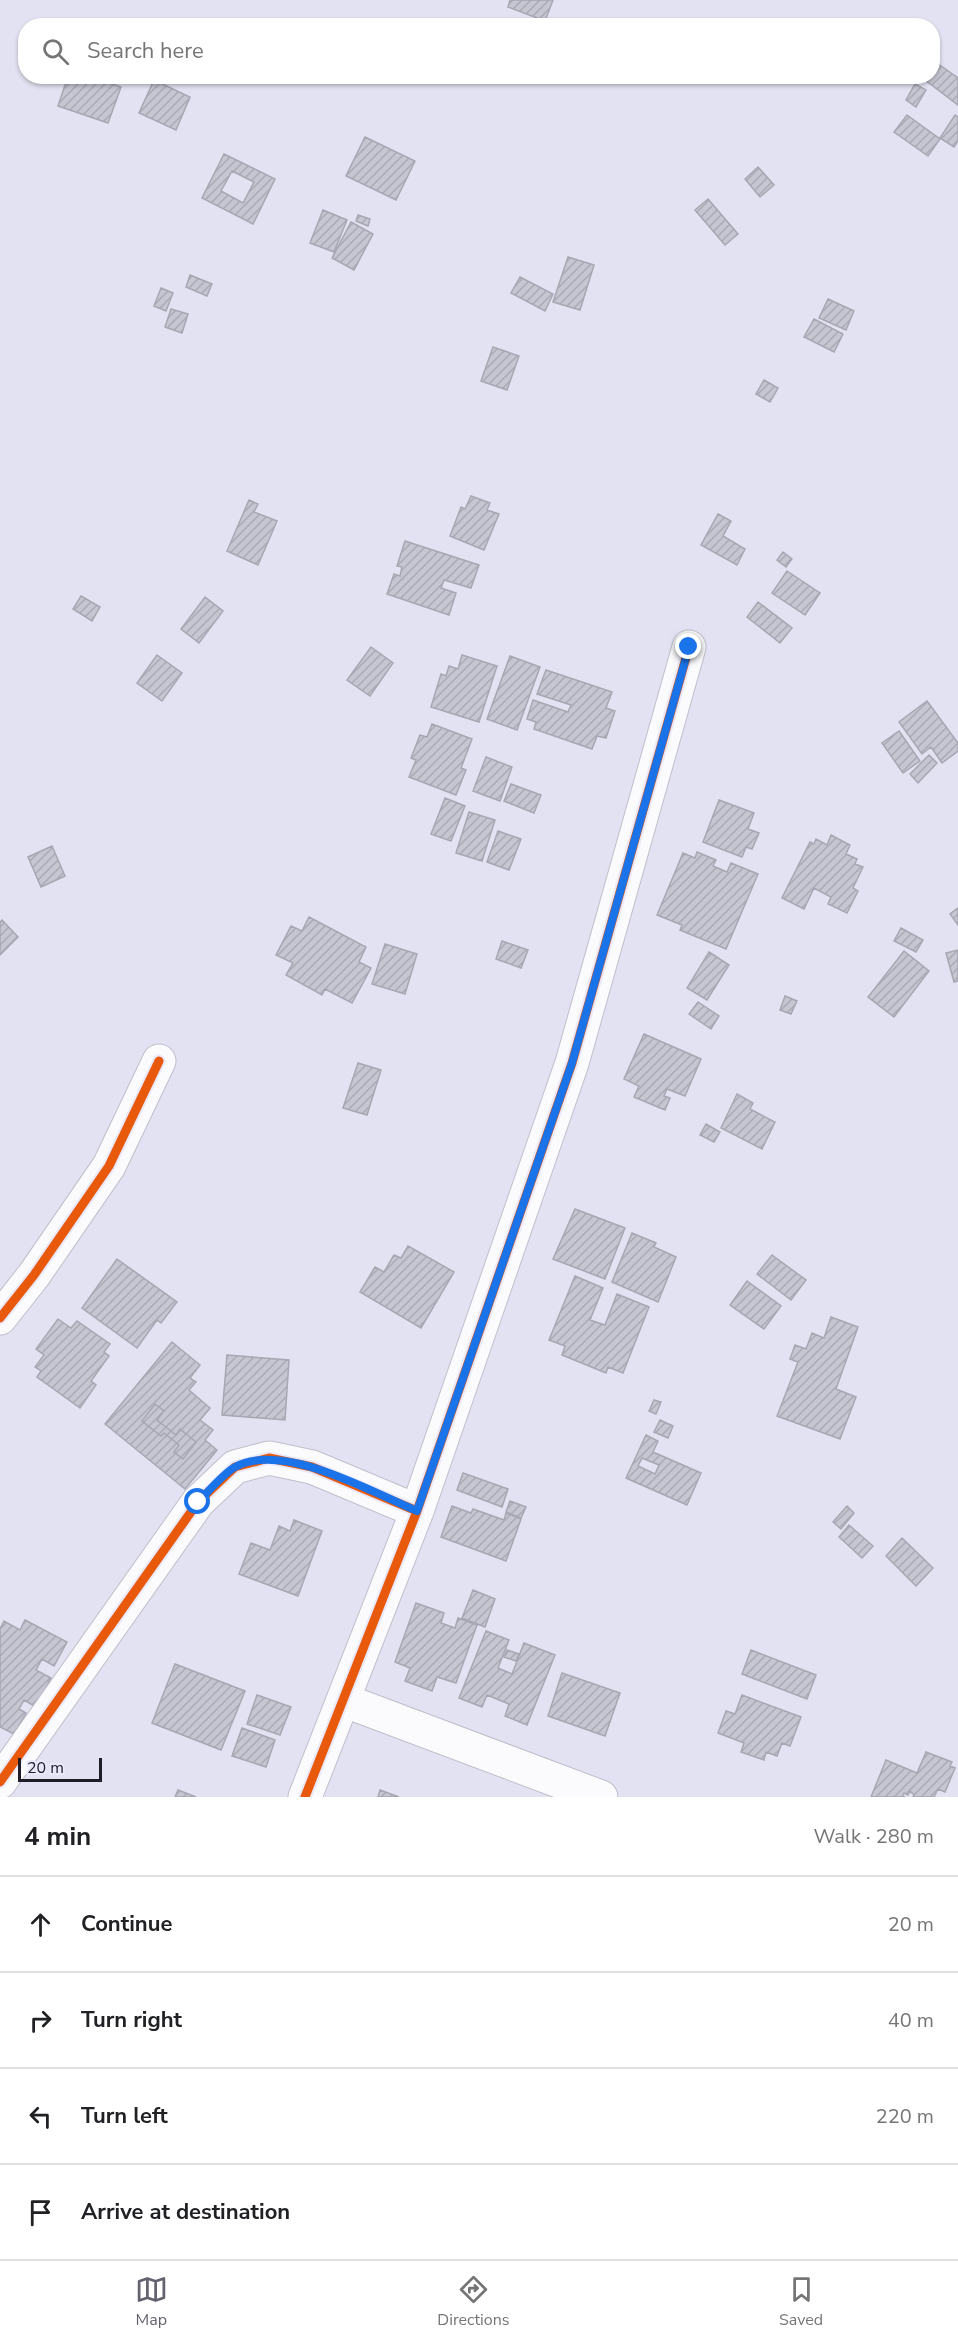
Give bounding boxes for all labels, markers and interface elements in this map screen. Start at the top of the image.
search box [18,18,940,84]
icon: search [39,35,72,68]
text: Search here [87,36,204,66]
route end [675,633,701,659]
route start [184,1488,210,1514]
scale bar [18,1755,102,1782]
text: 20 m [27,1757,64,1779]
text: 4 min [24,1819,91,1854]
text: Walk · 280 m [814,1823,934,1850]
icon: ahead [24,1908,57,1941]
text: Continue [81,1909,172,1939]
text: 20 m [888,1911,934,1938]
icon: right [24,2004,57,2037]
text: Turn right [81,2005,182,2035]
text: 40 m [888,2007,934,2034]
icon: left [24,2100,57,2133]
text: Turn left [81,2101,168,2131]
text: 220 m [876,2103,934,2130]
icon: arrive [24,2196,57,2229]
text: Arrive at destination [81,2197,290,2227]
tab: Map [135,2273,168,2331]
tab: Directions [437,2273,509,2331]
tab: Saved [779,2273,823,2331]

